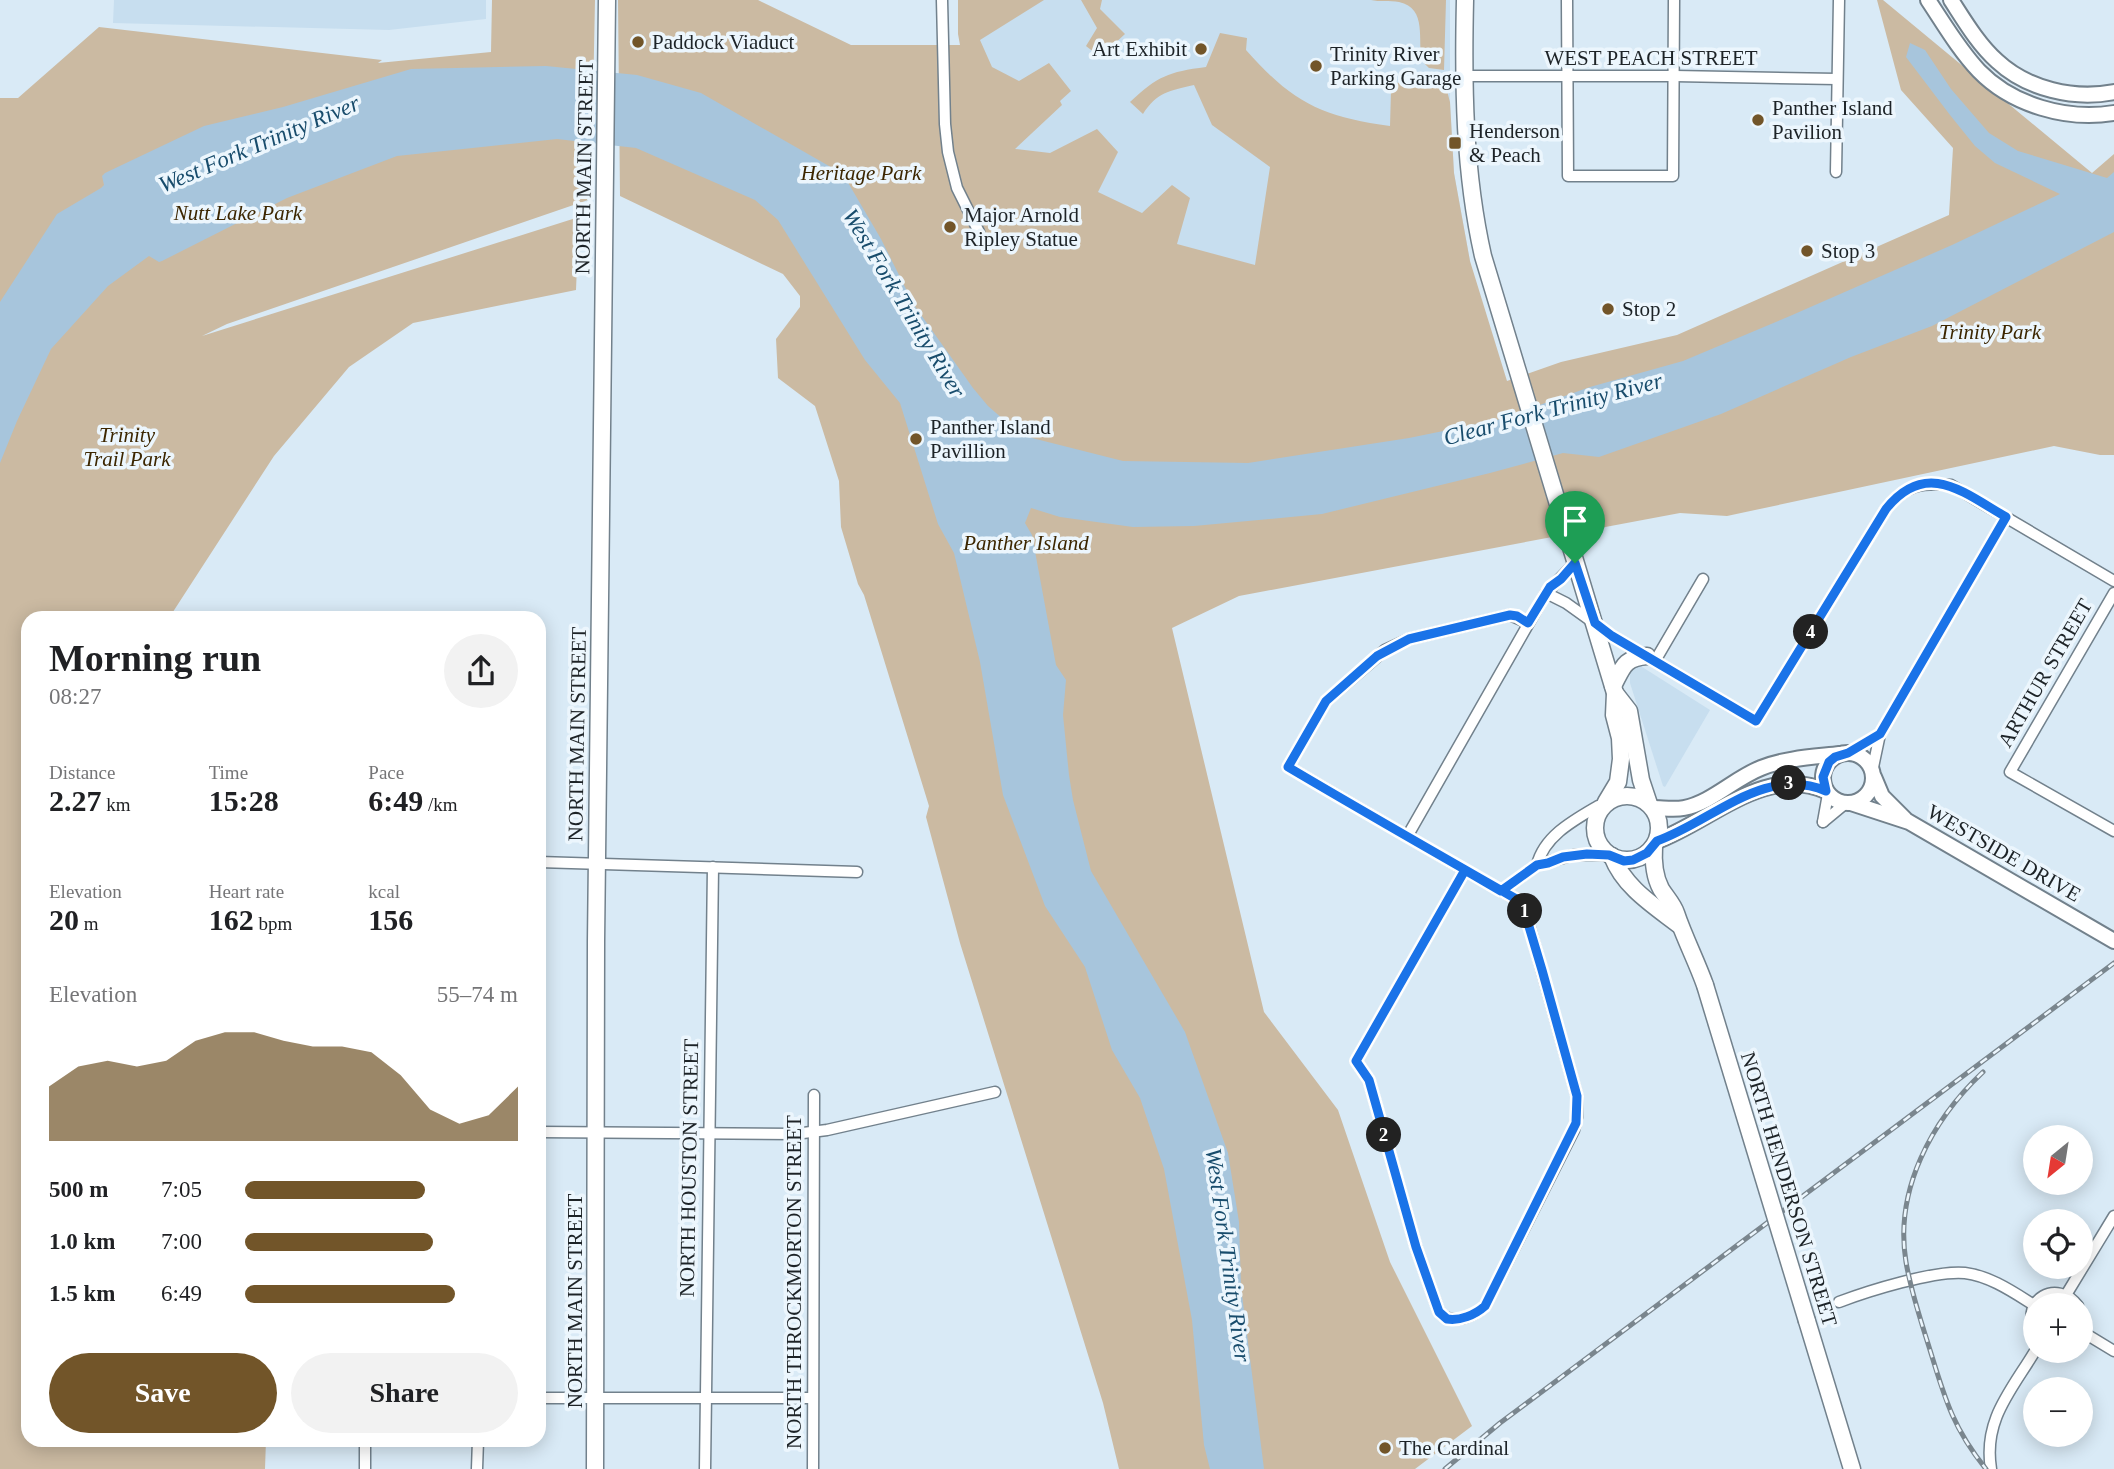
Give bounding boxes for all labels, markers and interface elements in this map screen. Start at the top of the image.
place label: Paddock Viaduct [652,30,795,54]
marker: Paddock Viaduct [630,34,646,50]
place label: Art Exhibit [1092,37,1187,61]
marker: Art Exhibit [1193,41,1209,57]
place label: Trinity River Parking Garage [1330,42,1461,90]
street label: WEST PEACH STREET [1544,46,1758,70]
marker: Trinity River Parking Garage [1308,58,1324,74]
street label: NORTH MAIN STREET [570,59,598,274]
water label: West Fork Trinity River [155,90,364,198]
place label: Panther Island Pavilion [1772,96,1893,144]
marker: Panther Island Pavilion [1750,112,1766,128]
place label: Henderson & Peach [1469,119,1560,167]
marker: Henderson & Peach [1447,135,1463,151]
park label: Heritage Park [800,161,922,185]
park label: Nutt Lake Park [173,201,303,225]
place label: Major Arnold Ripley Statue [964,203,1079,251]
water label: West Fork Trinity River [838,204,971,403]
marker: Major Arnold Ripley Statue [942,219,958,235]
place label: Stop 3 [1821,239,1875,263]
marker: Stop 3 [1799,243,1815,259]
place label: Stop 2 [1622,297,1676,321]
marker: Stop 2 [1600,301,1616,317]
park label: Trinity Park [1939,320,2042,344]
water label: Clear Fork Trinity River [1441,367,1666,450]
place label: Panther Island Pavillion [930,415,1051,463]
park label: Trinity Trail Park [84,423,171,471]
marker: Panther Island Pavillion [908,431,924,447]
pin [1545,491,1605,563]
icon: arrive [1556,502,1594,540]
park label: Panther Island [962,531,1089,555]
street label: ARTHUR STREET [1993,594,2097,751]
pin: 4 [1794,614,1828,650]
text: 4 [1806,621,1815,642]
street label: NORTH MAIN STREET [563,626,591,841]
button: share [444,634,518,708]
text: Morning run [49,637,261,679]
text: 08:27 [49,684,101,709]
text: Distance [49,762,115,783]
text: Time [209,762,248,783]
text: Pace [368,762,404,783]
pin: 3 [1772,766,1806,800]
text: 3 [1784,772,1793,793]
text: 2.27 [49,784,102,817]
text: 15:28 [209,784,279,817]
text: 6:49 [368,784,423,817]
text: km [102,794,131,815]
text: /km [423,794,458,815]
street label: WESTSIDE DRIVE [1923,799,2085,907]
text: Elevation [49,881,122,902]
text: Heart rate [209,881,284,902]
text: kcal [368,881,400,902]
pin: 1 [1508,894,1542,928]
text: 1 [1520,900,1529,921]
text: 20 [49,903,79,936]
text: 162 [209,903,254,936]
text: 156 [368,903,413,936]
text: m [79,913,99,934]
text: bpm [254,913,292,934]
text: Elevation [49,982,137,1007]
text: 55–74 m [437,982,518,1007]
street label: NORTH HOUSTON STREET [675,1038,703,1297]
street label: NORTH HENDERSON STREET [1736,1049,1842,1329]
street label: NORTH THROCKMORTON STREET [782,1115,806,1449]
pin: 2 [1366,1118,1402,1152]
text: 2 [1379,1124,1388,1145]
north arrow [2023,1125,2093,1195]
map controls [2023,1125,2093,1447]
water label: West Fork Trinity River [1201,1146,1256,1365]
text: 500 m [49,1177,108,1202]
text: 7:05 [161,1177,202,1202]
street label: NORTH MAIN STREET [563,1194,587,1408]
button: locate [2023,1209,2093,1279]
text: 1.0 km [49,1229,115,1254]
text: 7:00 [161,1229,202,1254]
text: 1.5 km [49,1281,115,1306]
text: 6:49 [161,1281,202,1306]
button: + [2023,1293,2093,1363]
button: Save [49,1353,277,1433]
button: Share [291,1353,518,1433]
button: − [2023,1377,2093,1447]
place label: The Cardinal [1399,1436,1509,1460]
marker: The Cardinal [1377,1440,1393,1456]

